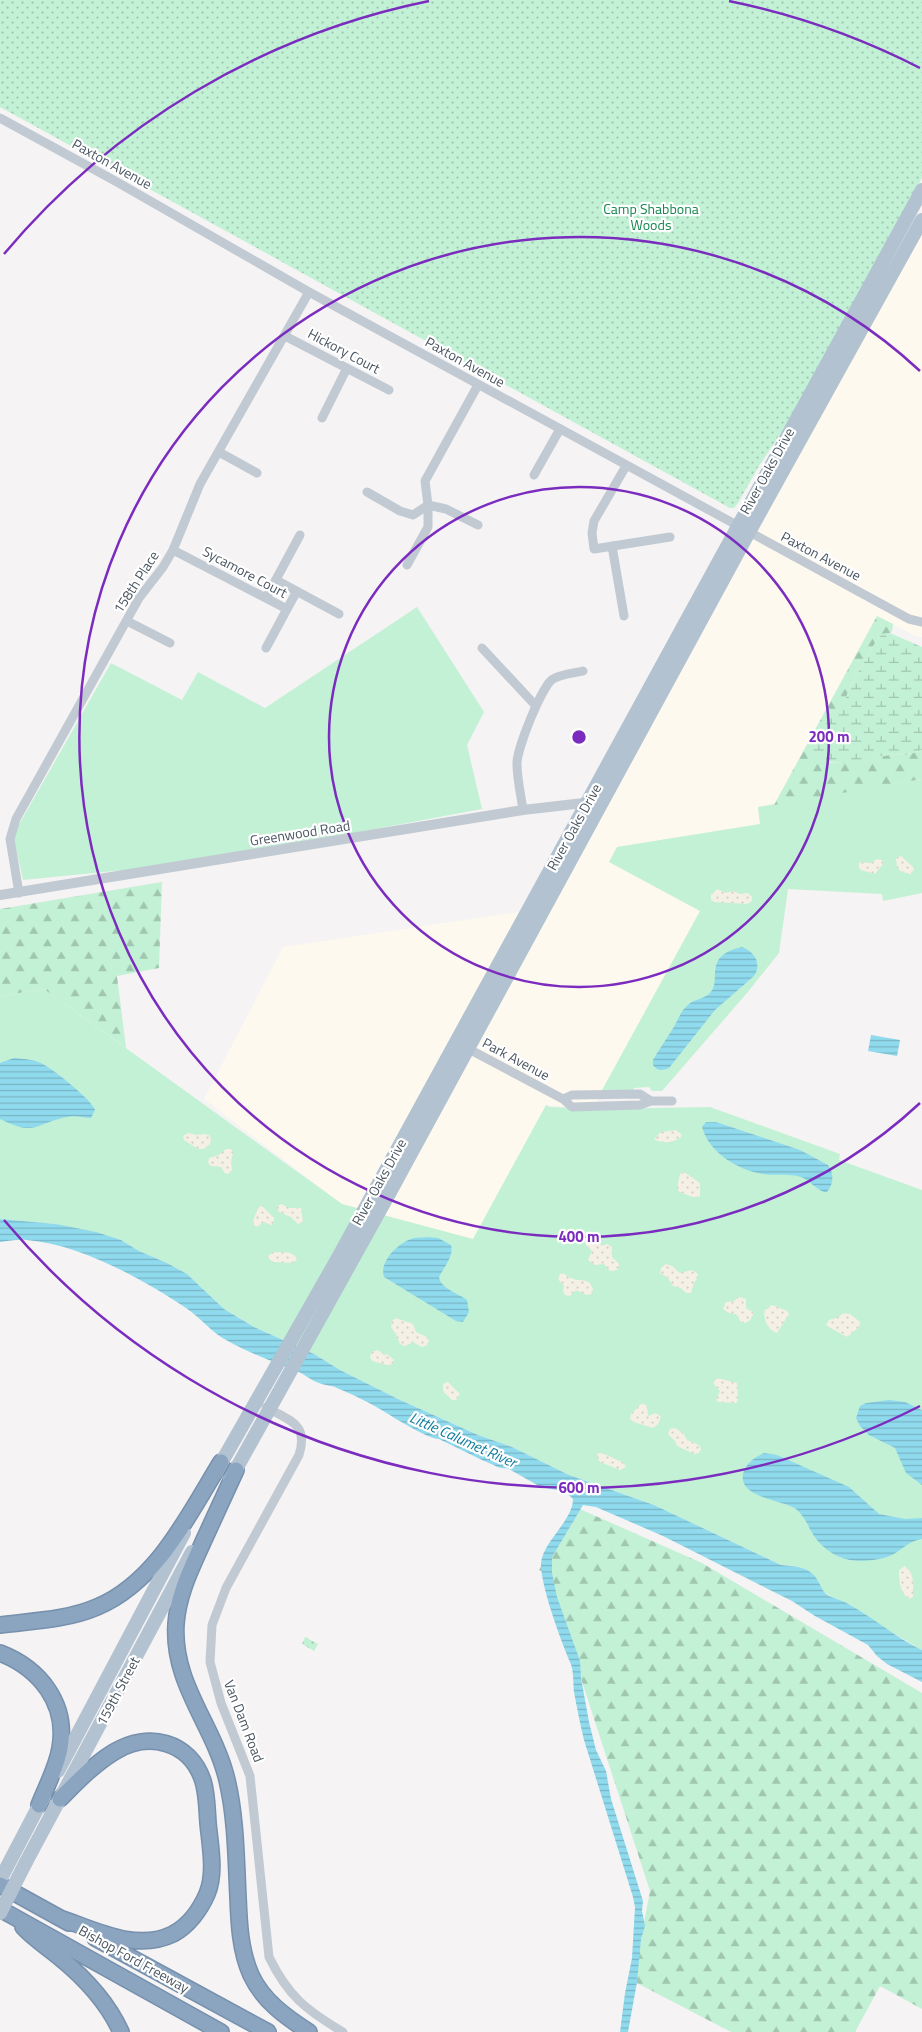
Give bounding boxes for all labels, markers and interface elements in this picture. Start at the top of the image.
street label: Paxton Avenue [69,133,156,194]
park label: Camp Shabbona Woods [603,198,699,235]
street label: Hickory Court [304,323,384,378]
street label: Paxton Avenue [422,331,509,392]
street label: River Oaks Drive [734,423,799,518]
street label: Paxton Avenue [777,526,865,586]
street label: Sycamore Court [199,540,291,603]
street label: 158th Place [108,546,164,617]
text: 200 m [808,725,850,748]
centre of rings [570,728,588,746]
street label: River Oaks Drive [541,779,606,874]
street label: Greenwood Road [248,814,351,851]
street label: Park Avenue [479,1032,554,1085]
street label: River Oaks Drive [346,1134,411,1229]
text: 400 m [558,1225,600,1248]
water label: Little Calumet River [406,1406,522,1474]
text: 600 m [558,1476,600,1499]
street label: 159th Street [91,1653,145,1729]
street label: Van Dam Road [219,1677,270,1765]
street label: Bishop Ford Freeway [75,1919,193,1998]

